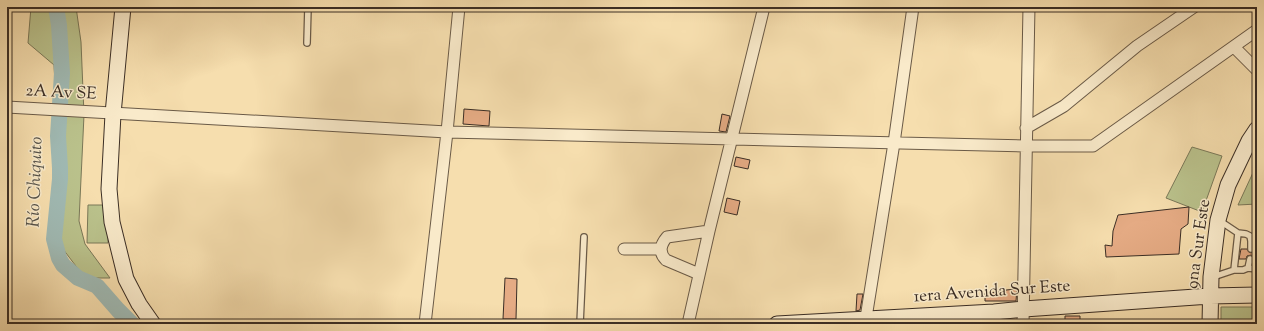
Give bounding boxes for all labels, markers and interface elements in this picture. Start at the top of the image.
street label: 2A Av SE [25,79,97,107]
water label: Río Chiquito [21,136,51,228]
street label: 9na Sur Este [1181,198,1217,290]
street label: 1era Avenida Sur Este [913,275,1071,309]

